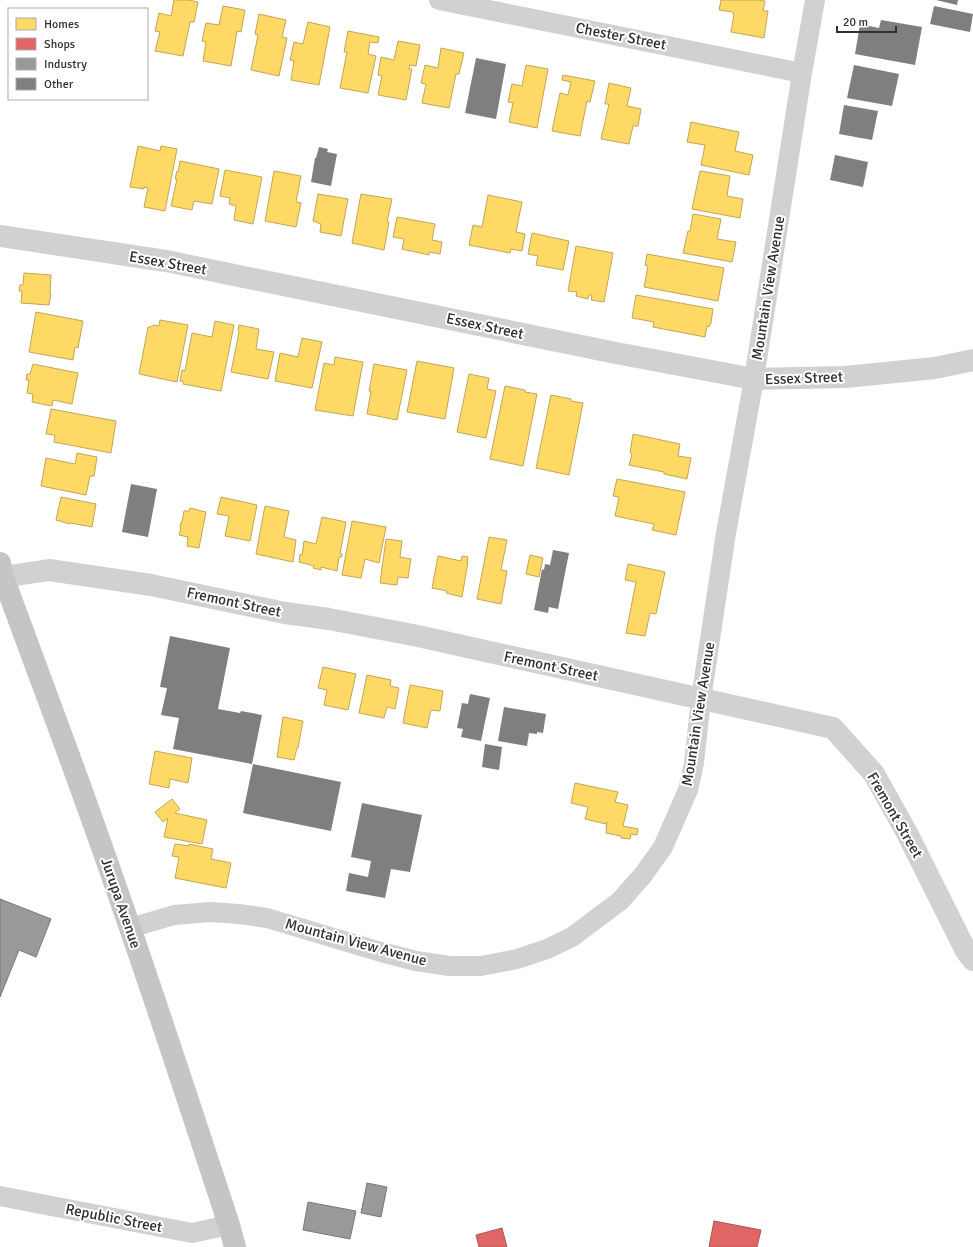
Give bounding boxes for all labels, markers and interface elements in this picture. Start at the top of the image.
legend [8,8,148,100]
scale bar [837,8,896,34]
text: 20 m [843,15,868,30]
text: Homes [44,17,79,32]
street label: Chester Street [574,18,668,54]
text: Shops [44,37,75,52]
text: Industry [44,57,87,72]
text: Other [44,77,74,92]
street label: Mountain View Avenue [748,215,788,361]
street label: Essex Street [128,247,208,279]
street label: Essex Street [445,309,525,343]
street label: Essex Street [764,368,844,388]
street label: Fremont Street [185,583,283,621]
street label: Mountain View Avenue [678,641,718,787]
street label: Fremont Street [502,647,600,685]
street label: Fremont Street [863,769,927,861]
street label: Jurupa Avenue [97,855,145,951]
street label: Mountain View Avenue [283,914,429,970]
street label: Republic Street [64,1200,164,1236]

